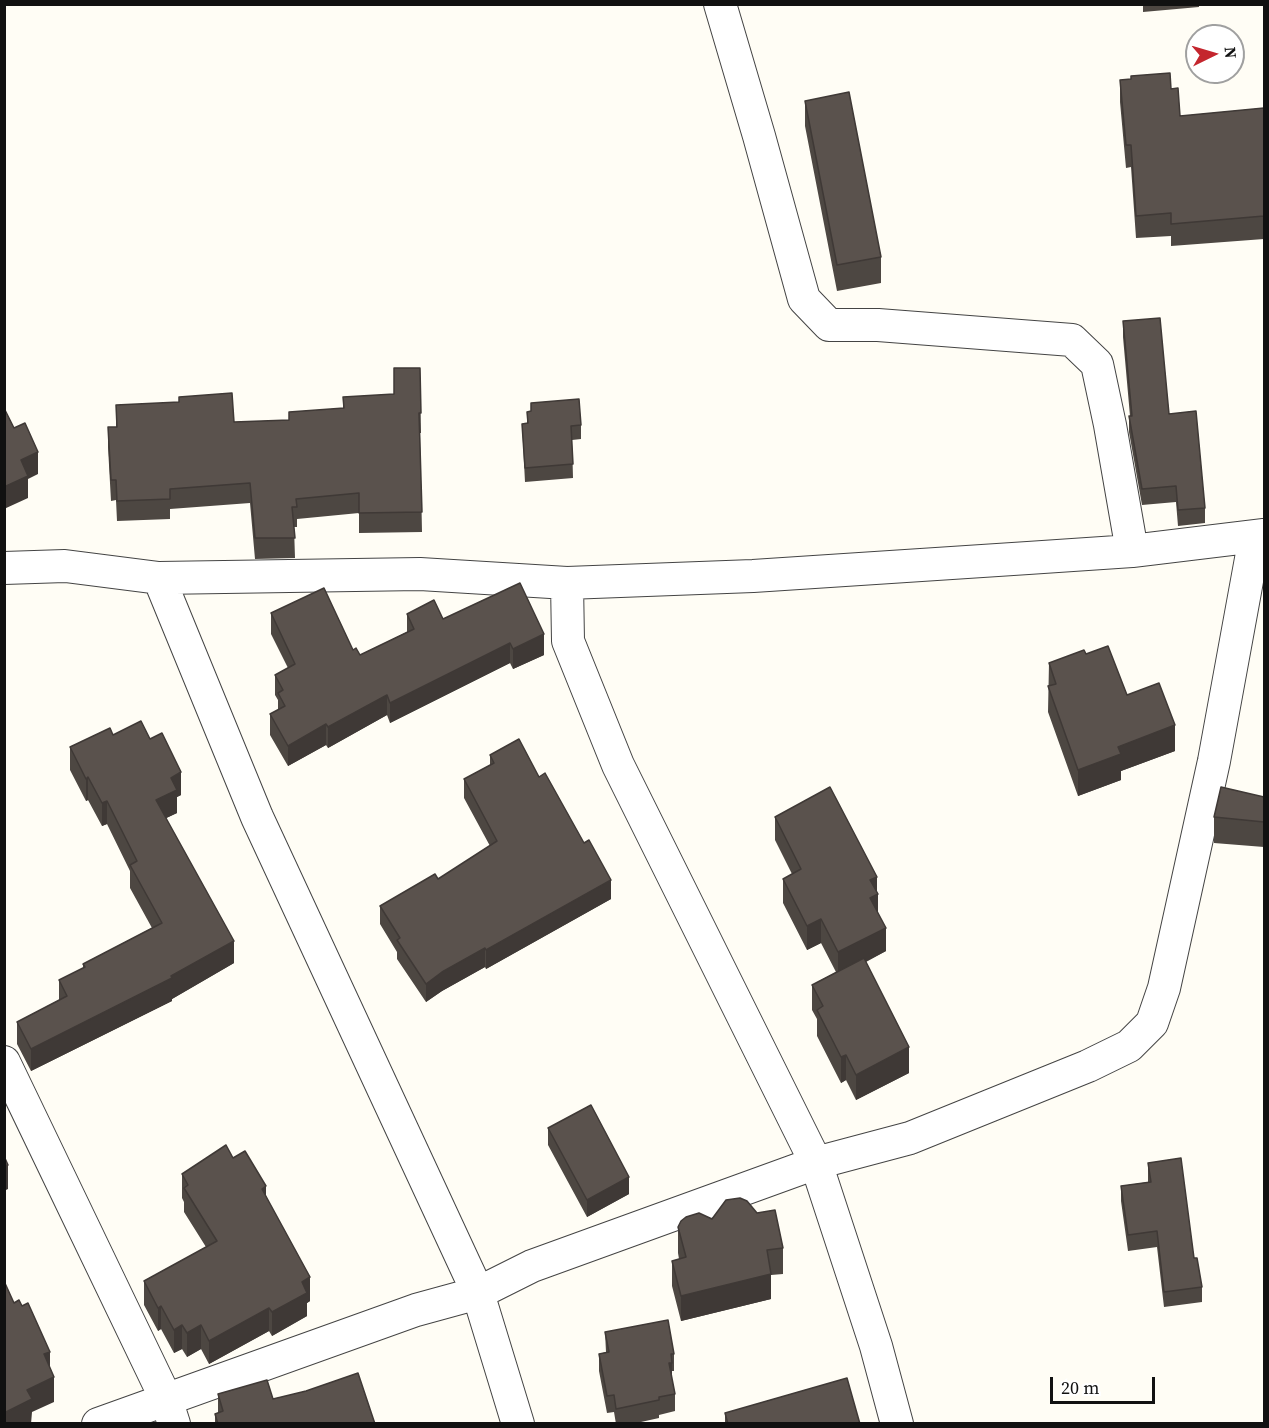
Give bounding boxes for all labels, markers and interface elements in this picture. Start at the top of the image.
north arrow [1185,24,1245,84]
text: N [1219,46,1242,59]
scale bar [1053,1365,1158,1403]
text: 20 m [1061,1375,1099,1400]

